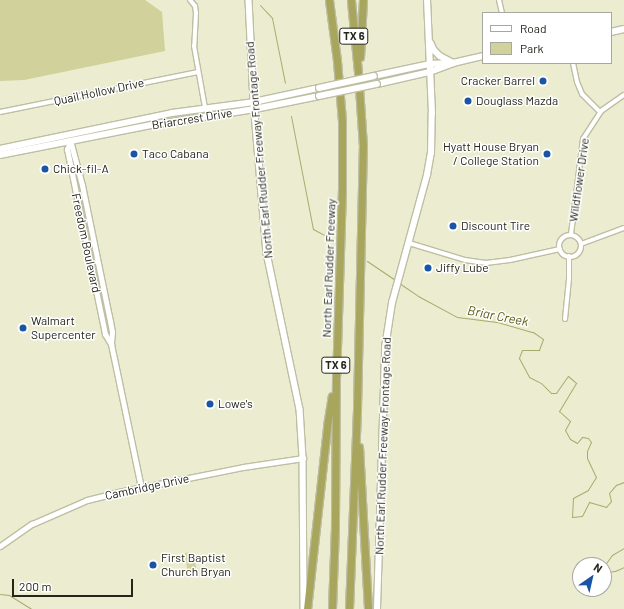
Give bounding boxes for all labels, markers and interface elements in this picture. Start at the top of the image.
legend [482,12,612,64]
text: Road [520,21,547,35]
road number: TX 6 [339,27,369,45]
street label: North Earl Rudder Freeway Frontage Road [242,41,276,259]
text: Park [520,41,544,55]
place label: Cracker Barrel [461,74,535,88]
street label: Quail Hollow Drive [53,75,145,109]
marker: Cracker Barrel [538,76,548,86]
place label: Douglass Mazda [476,94,558,108]
marker: Douglass Mazda [463,96,473,106]
street label: Briarcrest Drive [151,106,233,132]
street label: Wildflower Drive [566,137,592,223]
place label: Hyatt House Bryan / College Station [443,140,539,168]
place label: Taco Cabana [142,147,209,161]
marker: Taco Cabana [129,149,139,159]
marker: Hyatt House Bryan / College Station [542,149,552,159]
place label: Chick-fil-A [53,162,109,176]
marker: Chick-fil-A [40,164,50,174]
street label: Freedom Boulevard [68,192,104,294]
street label: North Earl Rudder Freeway [319,198,339,338]
place label: Discount Tire [461,219,530,233]
marker: Discount Tire [448,221,458,231]
place label: Jiffy Lube [436,261,489,275]
marker: Jiffy Lube [423,263,433,273]
water label: Briar Creek [466,302,530,330]
place label: Walmart Supercenter [31,314,96,342]
marker: Walmart Supercenter [18,323,28,333]
street label: North Earl Rudder Freeway Frontage Road [372,337,394,555]
road number: TX 6 [321,356,351,374]
place label: Lowe's [218,397,253,411]
marker: Lowe's [205,399,215,409]
street label: Cambridge Drive [104,471,190,503]
place label: First Baptist Church Bryan [161,551,231,579]
north arrow [572,557,612,597]
marker: First Baptist Church Bryan [148,560,158,570]
text: N [592,560,605,575]
scale bar [14,571,135,597]
text: 200 m [19,579,51,593]

